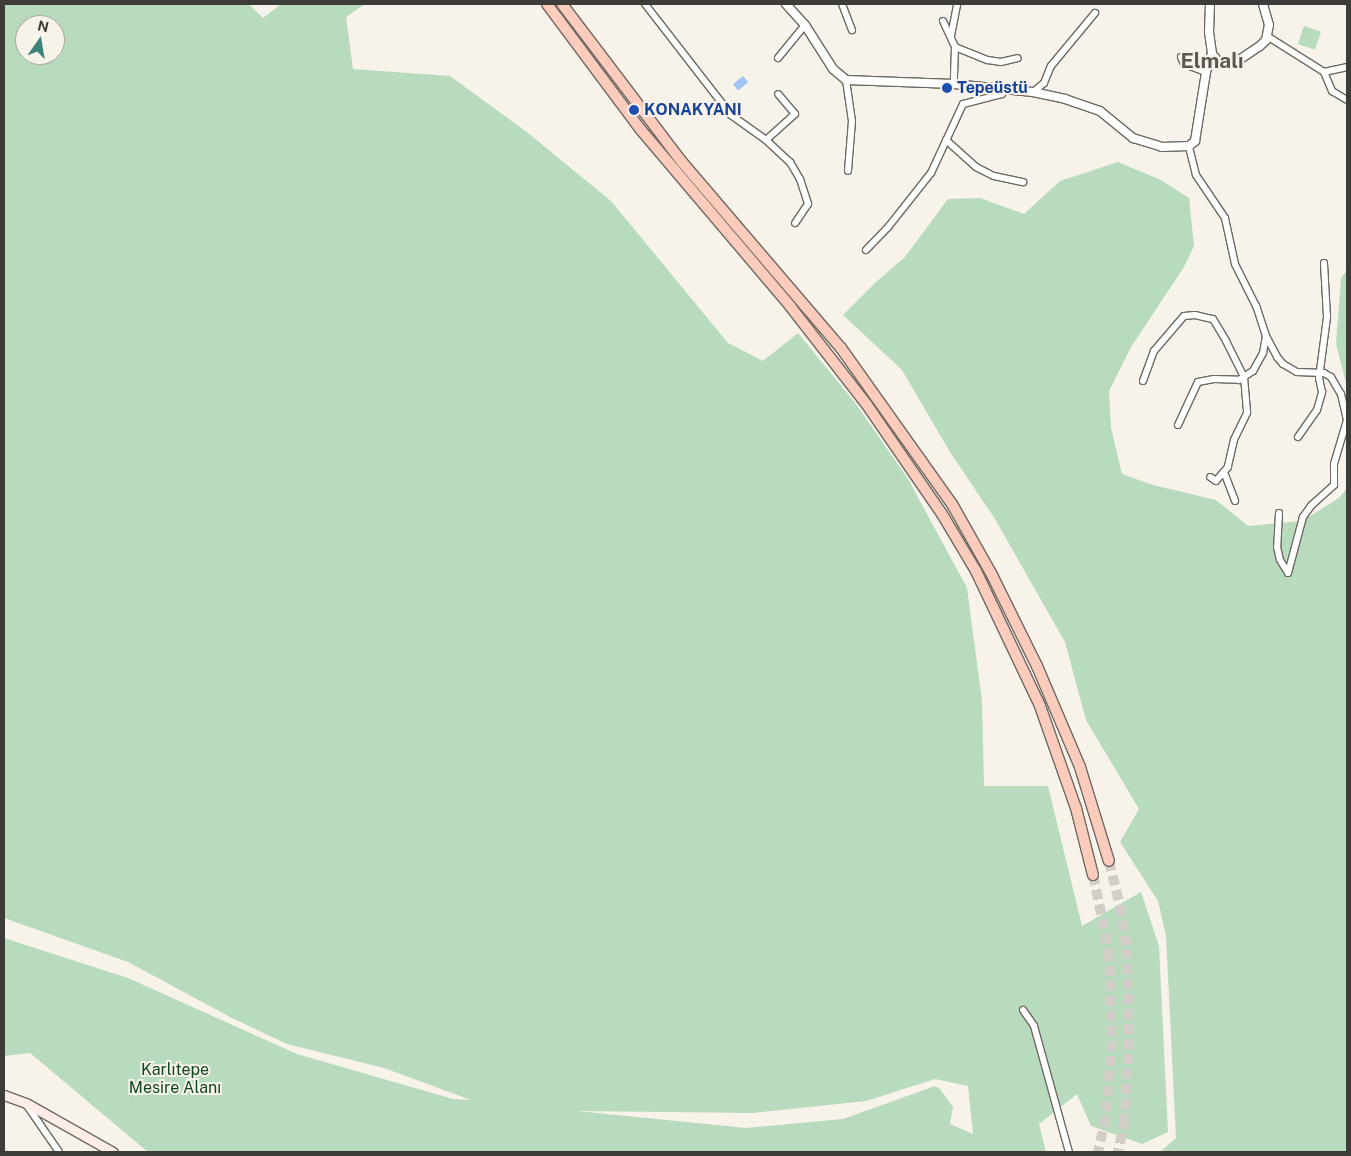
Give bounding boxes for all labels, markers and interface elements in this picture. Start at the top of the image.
north arrow [15,15,65,65]
text: N [36,17,50,35]
district label: Elmalı [1181,48,1243,74]
place label: Tepeüstü [957,78,1028,98]
marker: Tepeüstü [941,82,953,94]
place label: KONAKYANI [644,100,742,120]
marker: KONAKYANI [628,104,640,116]
park label: Karlıtepe Mesire Alanı [129,1060,221,1098]

